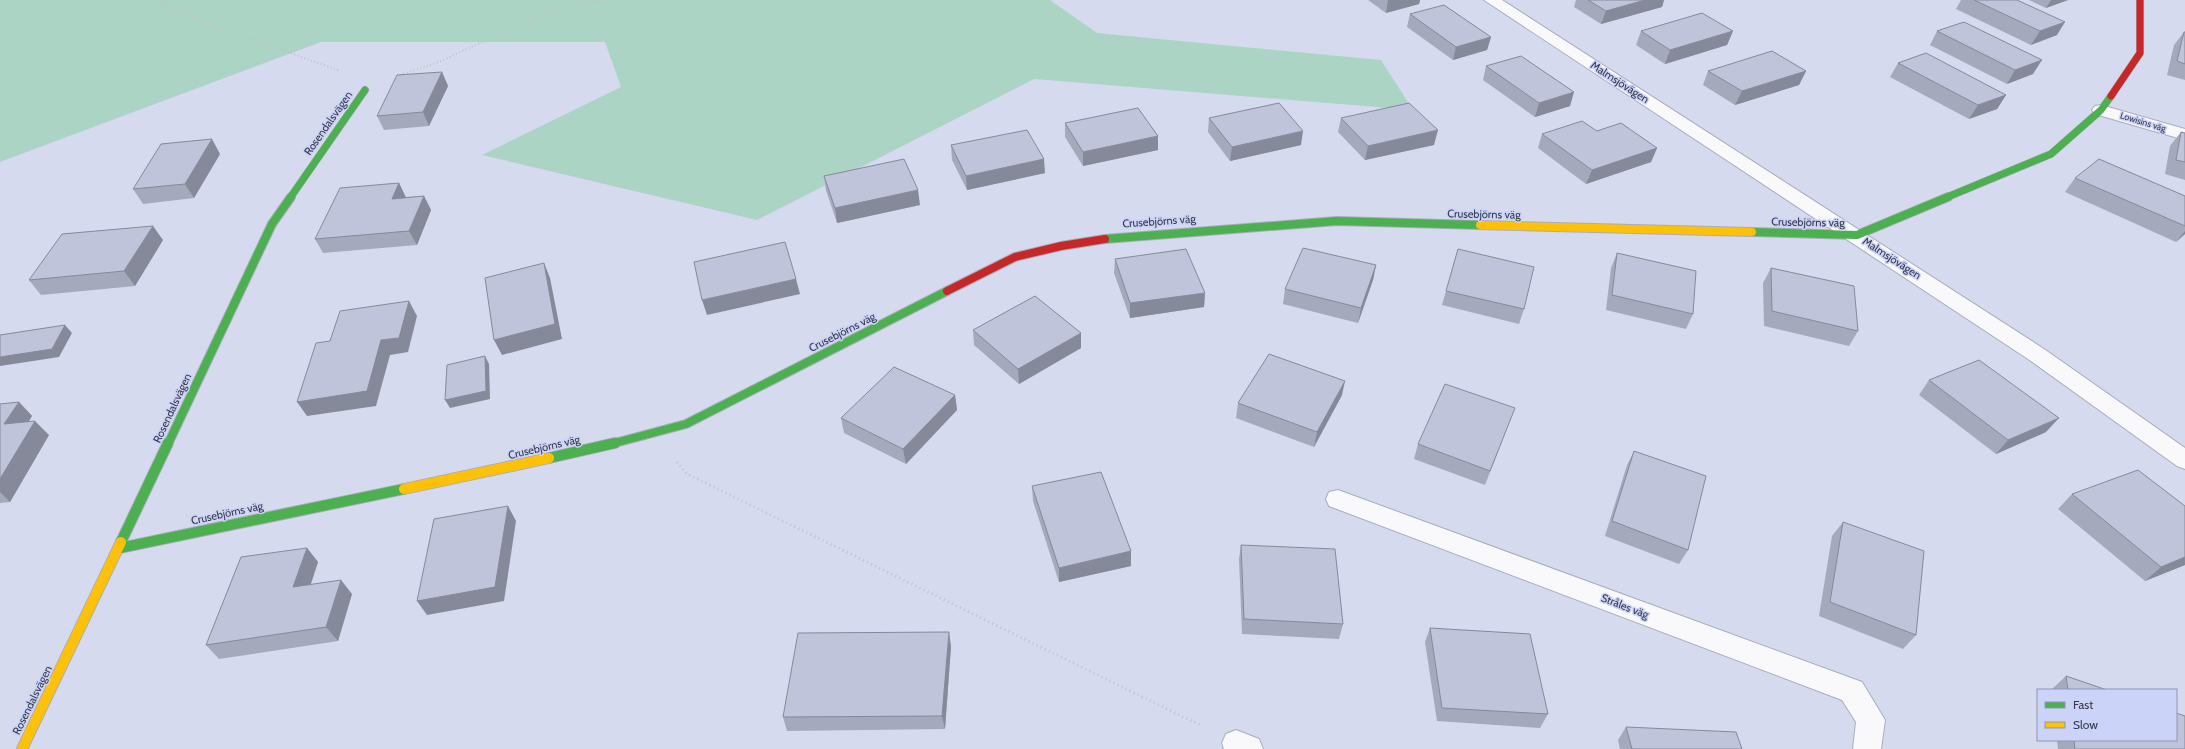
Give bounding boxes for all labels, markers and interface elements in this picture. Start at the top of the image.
street label: Malmsjövägen [1588,58,1652,106]
street label: Rosendalsvägen [301,88,355,158]
street label: Lowisins väg [2119,109,2168,134]
street label: Crusebjörns väg [1447,206,1521,222]
street label: Crusebjörns väg [1122,211,1197,231]
street label: Crusebjörns väg [1771,214,1845,230]
street label: Malmsjövägen [1860,234,1924,282]
street label: Crusebjörns väg [806,309,878,355]
street label: Rosendalsvägen [150,371,194,445]
street label: Crusebjörns väg [507,432,582,462]
street label: Crusebjörns väg [190,498,265,527]
street label: Stråles väg [1599,591,1651,622]
street label: Rosendalsvägen [9,663,55,737]
legend [2037,689,2177,741]
text: Fast [2073,697,2093,712]
text: Slow [2073,717,2098,732]

